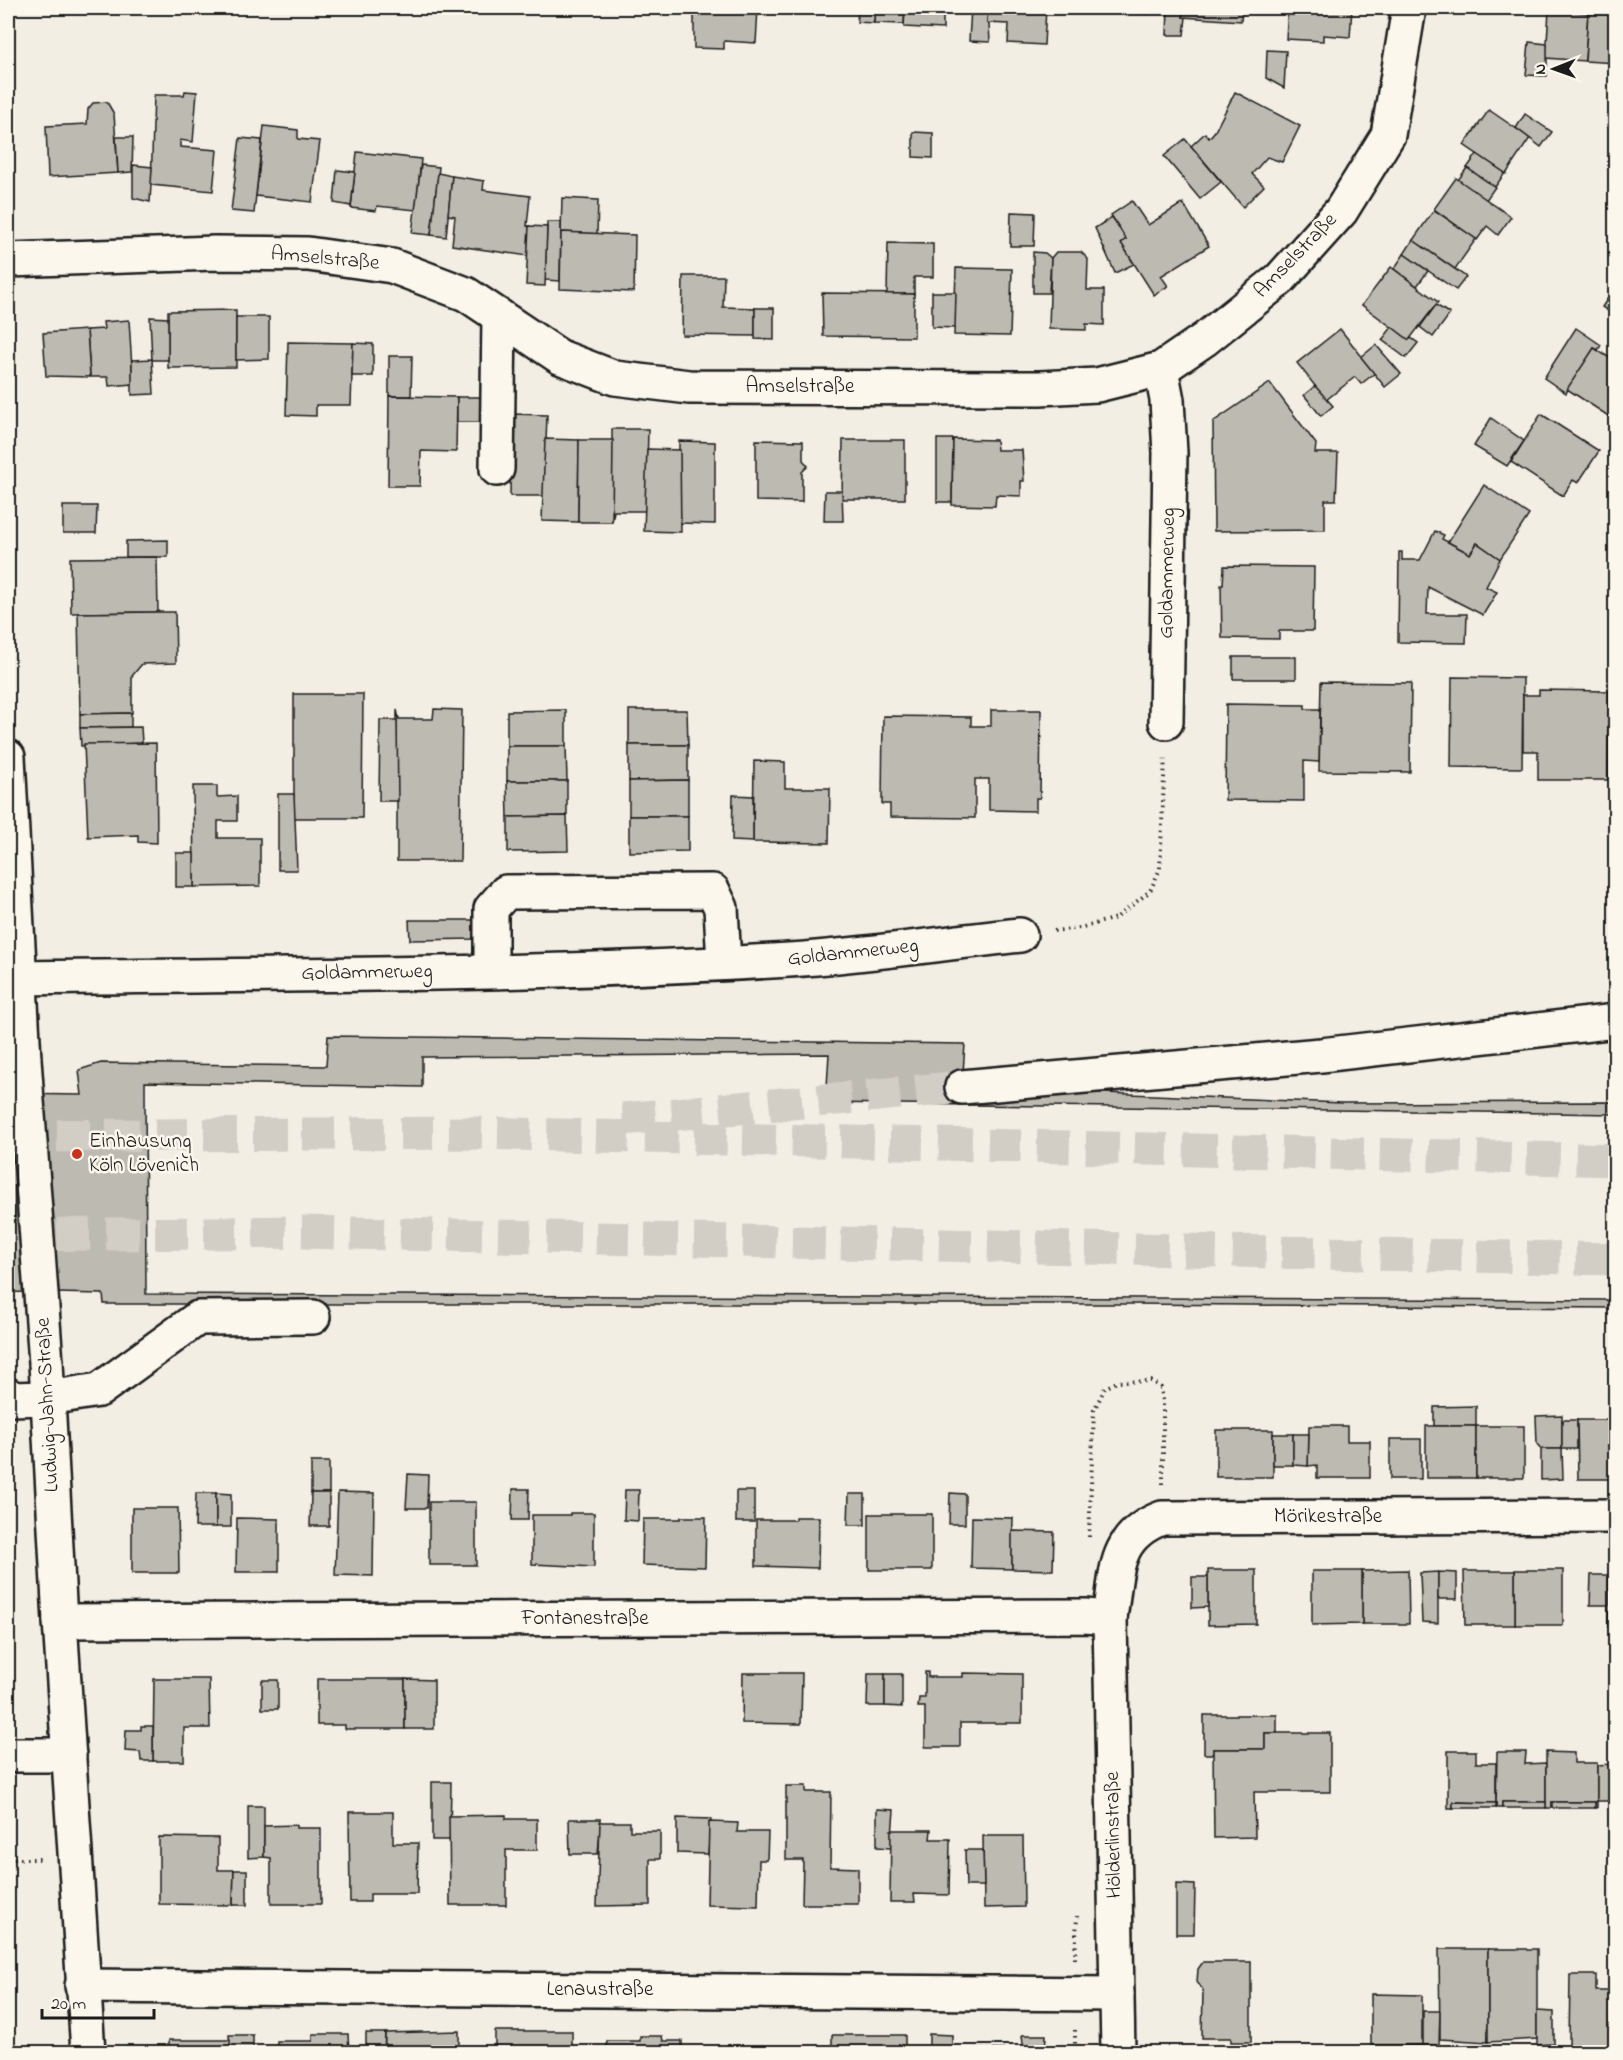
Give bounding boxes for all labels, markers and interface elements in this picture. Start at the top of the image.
north arrow [1524,39,1584,99]
text: N [1529,63,1553,75]
street label: Amselstraße [1247,206,1345,306]
street label: Amselstraße [269,239,381,279]
street label: Amselstraße [746,372,855,402]
street label: Goldammerweg [1152,507,1186,639]
street label: Goldammerweg [786,931,920,977]
street label: Goldammerweg [301,957,433,991]
place label: Einhausung Köln Lövenich [89,1127,199,1181]
marker: Einhausung Köln Lövenich [70,1147,84,1161]
street label: Ludwig-Jahn-Straße [28,1316,70,1493]
street label: Mörikestraße [1274,1502,1383,1532]
street label: Fontanestraße [520,1604,649,1634]
street label: Hölderlinstraße [1098,1770,1130,1899]
street label: Lenaustraße [547,1975,654,2005]
scale bar [42,1982,154,2020]
text: 20 m [51,1992,86,2018]

